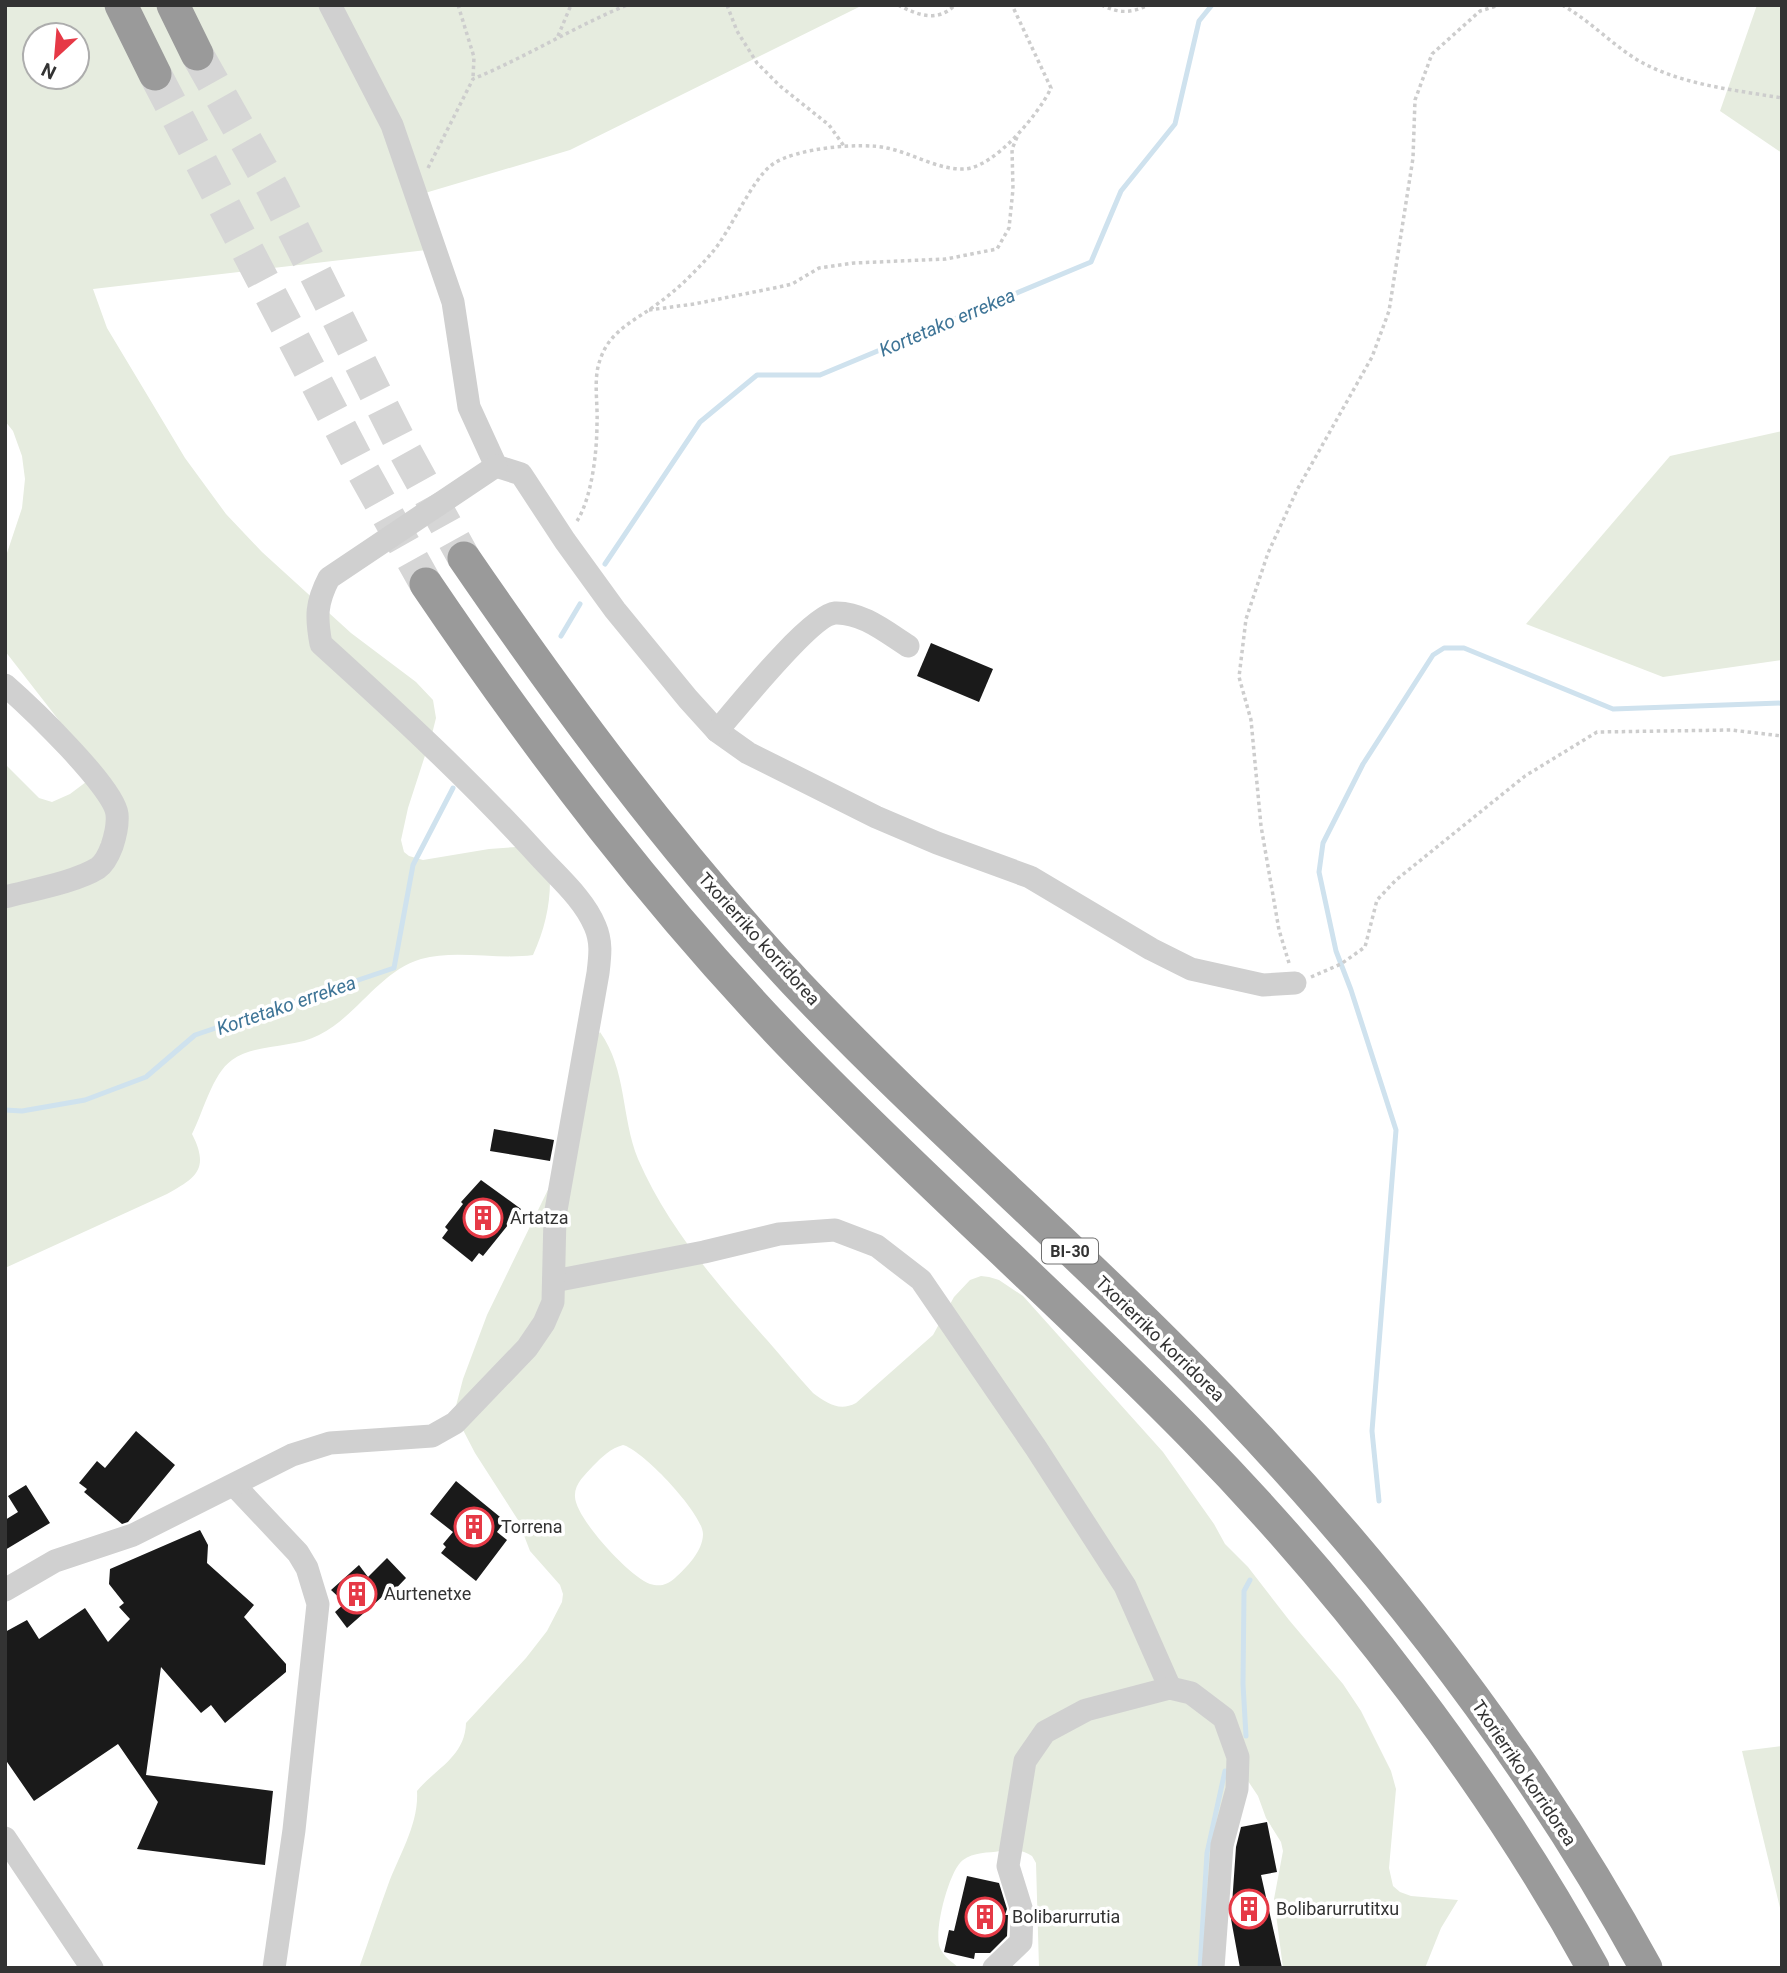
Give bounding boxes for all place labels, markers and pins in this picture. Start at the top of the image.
building icon: Artatza [462,1197,504,1239]
place label: Artatza [510,1207,569,1228]
building icon: Torrena [453,1506,495,1548]
place label: Torrena [501,1516,562,1537]
building icon: Aurtenetxe [336,1573,378,1615]
place label: Aurtenetxe [384,1583,471,1604]
building icon: Bolibarurrutitxu [1228,1888,1270,1930]
building icon: Bolibarurrutia [964,1896,1006,1938]
place label: Bolibarurrutitxu [1276,1898,1399,1919]
place label: Bolibarurrutia [1012,1906,1120,1927]

